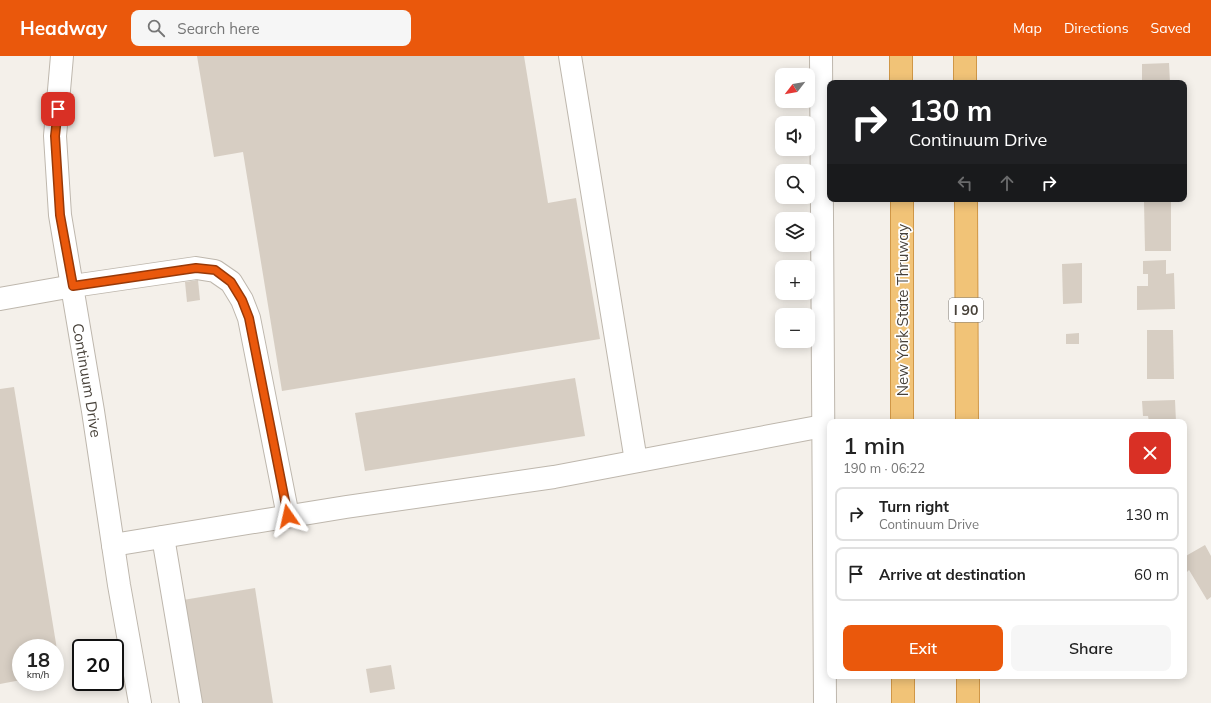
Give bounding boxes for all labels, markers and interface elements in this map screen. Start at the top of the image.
search box [131,10,411,46]
text: Headway [20,16,107,40]
icon: search [145,17,167,39]
text: Search here [177,19,260,38]
text: Map [1013,19,1042,37]
text: Directions [1064,19,1129,37]
text: Saved [1151,19,1191,37]
north arrow [775,68,815,108]
map controls [775,68,815,348]
pin [41,92,75,126]
text: 130 m [909,93,992,128]
icon: right [843,96,895,148]
icon: arrive [47,98,69,120]
button: sound [775,116,815,156]
text: Continuum Drive [909,128,1047,151]
button: search [775,164,815,204]
icon: left [954,172,976,194]
icon: ahead [996,172,1018,194]
icon: right [1038,172,1060,194]
button: layers [775,212,815,252]
street label: New York State Thruway [893,224,912,396]
button: + [775,260,815,300]
road number: I 90 [949,298,983,322]
button: − [775,308,815,348]
street label: Continuum Drive [69,322,106,439]
text: 1 min [843,430,905,460]
button: close [1129,432,1171,474]
text: 190 m · 06:22 [843,460,925,476]
position arrow [267,495,309,537]
text: Turn right [879,497,949,516]
icon: right [845,503,867,525]
text: 130 m [1125,505,1169,524]
text: Continuum Drive [879,516,979,532]
icon: arrive [845,563,867,585]
text: Arrive at destination [879,565,1026,584]
text: 60 m [1134,565,1169,584]
button: Exit [843,625,1003,671]
button: Share [1011,625,1171,671]
speed limit sign: 20 [72,639,124,691]
text: 18 [26,647,50,672]
text: km/h [27,668,49,681]

